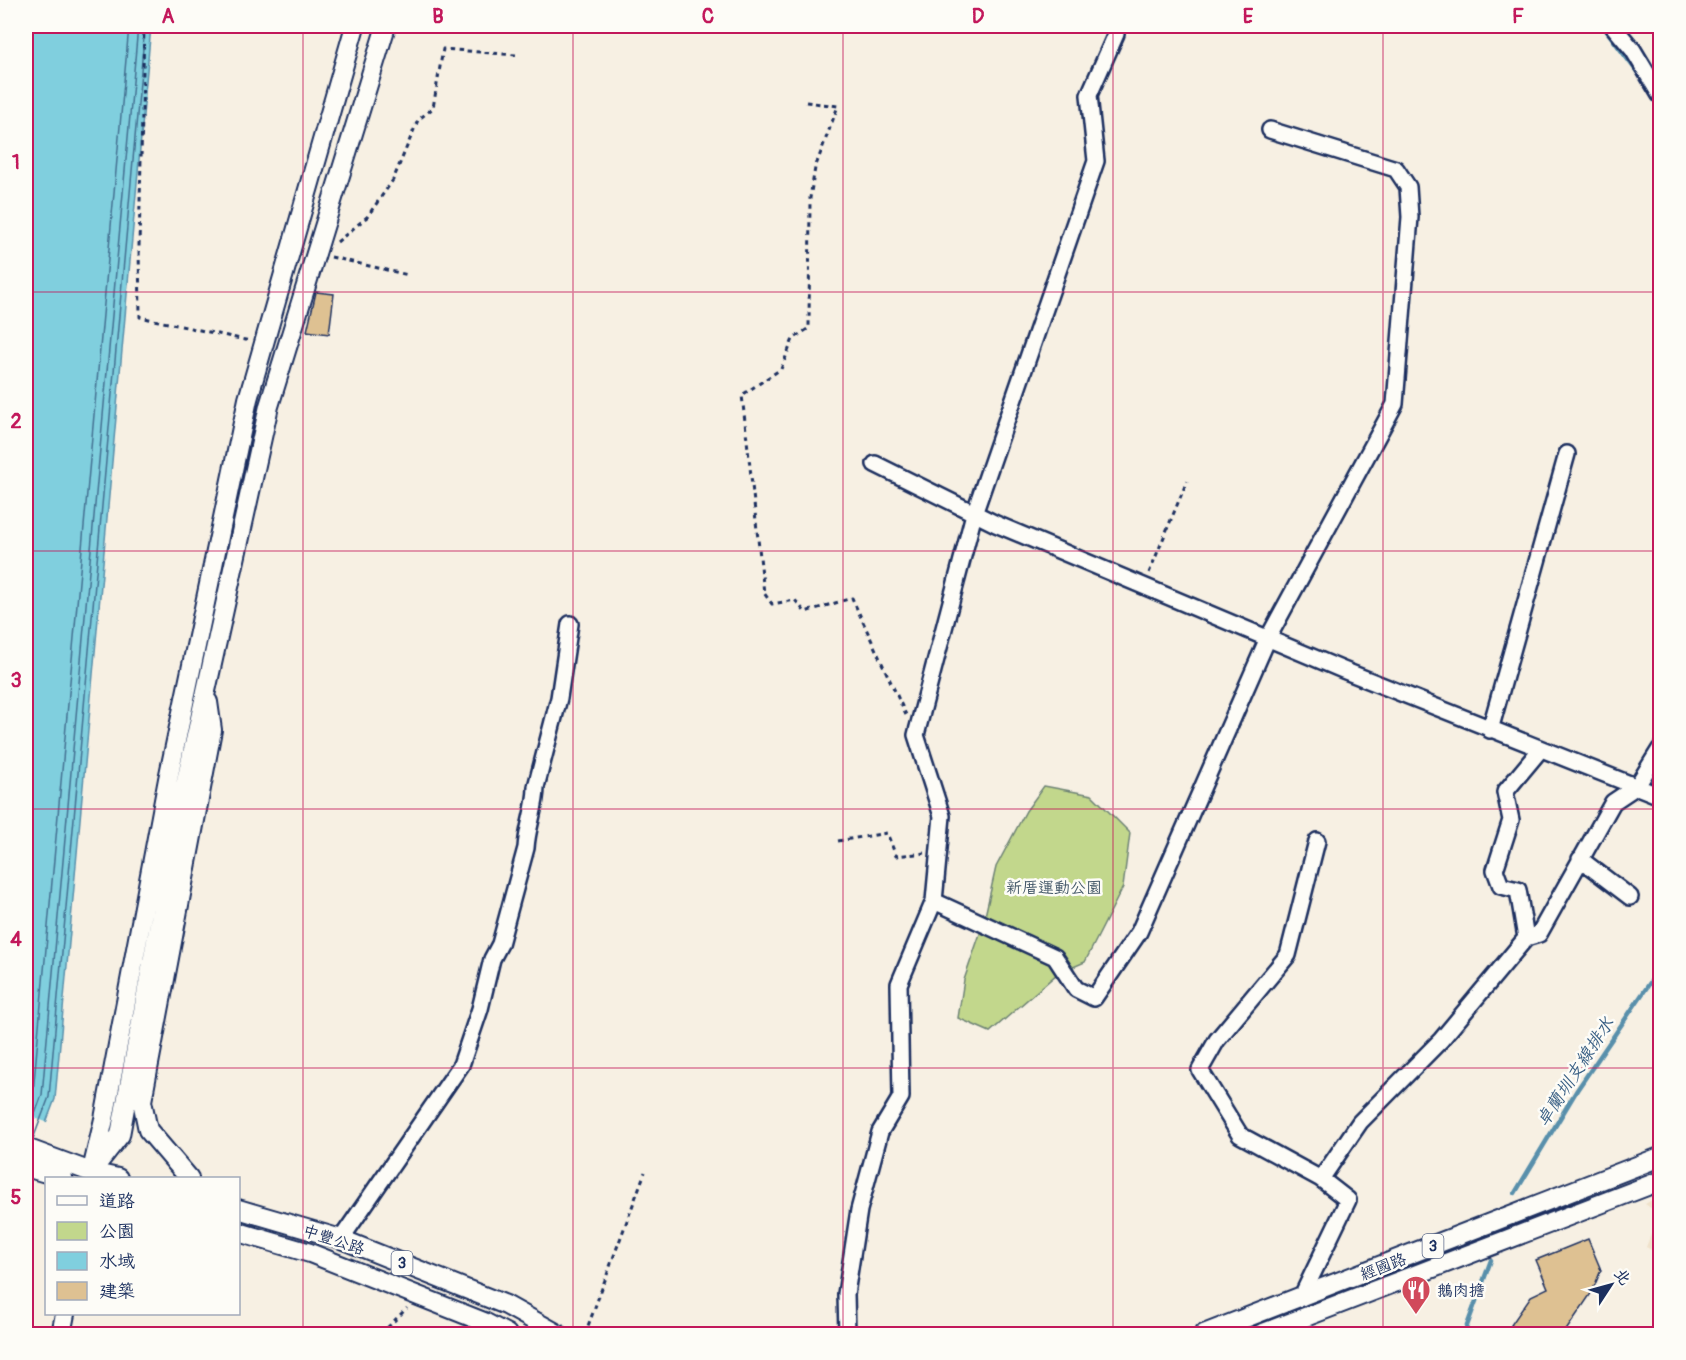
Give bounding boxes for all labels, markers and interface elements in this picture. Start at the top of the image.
text: A [162,4,175,29]
text: B [432,4,444,29]
text: C [702,4,714,29]
text: D [972,4,985,29]
text: E [1243,4,1254,29]
text: F [1512,4,1524,29]
text: 1 [12,150,20,175]
text: 2 [10,409,22,434]
text: 3 [10,668,22,693]
park label: 新厝運動公園 [1006,878,1102,898]
text: 4 [10,927,22,952]
water label: 卓蘭圳支線排水 [1531,1012,1620,1131]
legend [45,1177,240,1315]
text: 5 [11,1185,22,1210]
text: 道路 [99,1190,135,1213]
text: 公園 [99,1220,135,1243]
street label: 中豐公路 [300,1221,367,1259]
road number: 3 [1422,1234,1444,1258]
street label: 經國路 [1357,1249,1409,1285]
text: 水域 [99,1250,135,1273]
road number: 3 [392,1251,412,1275]
north arrow [1581,1255,1641,1315]
text: 北 [1610,1264,1635,1289]
restaurant icon: 鵝肉擔 [1400,1274,1432,1316]
text: 建築 [99,1280,135,1303]
place label: 鵝肉擔 [1437,1281,1485,1301]

